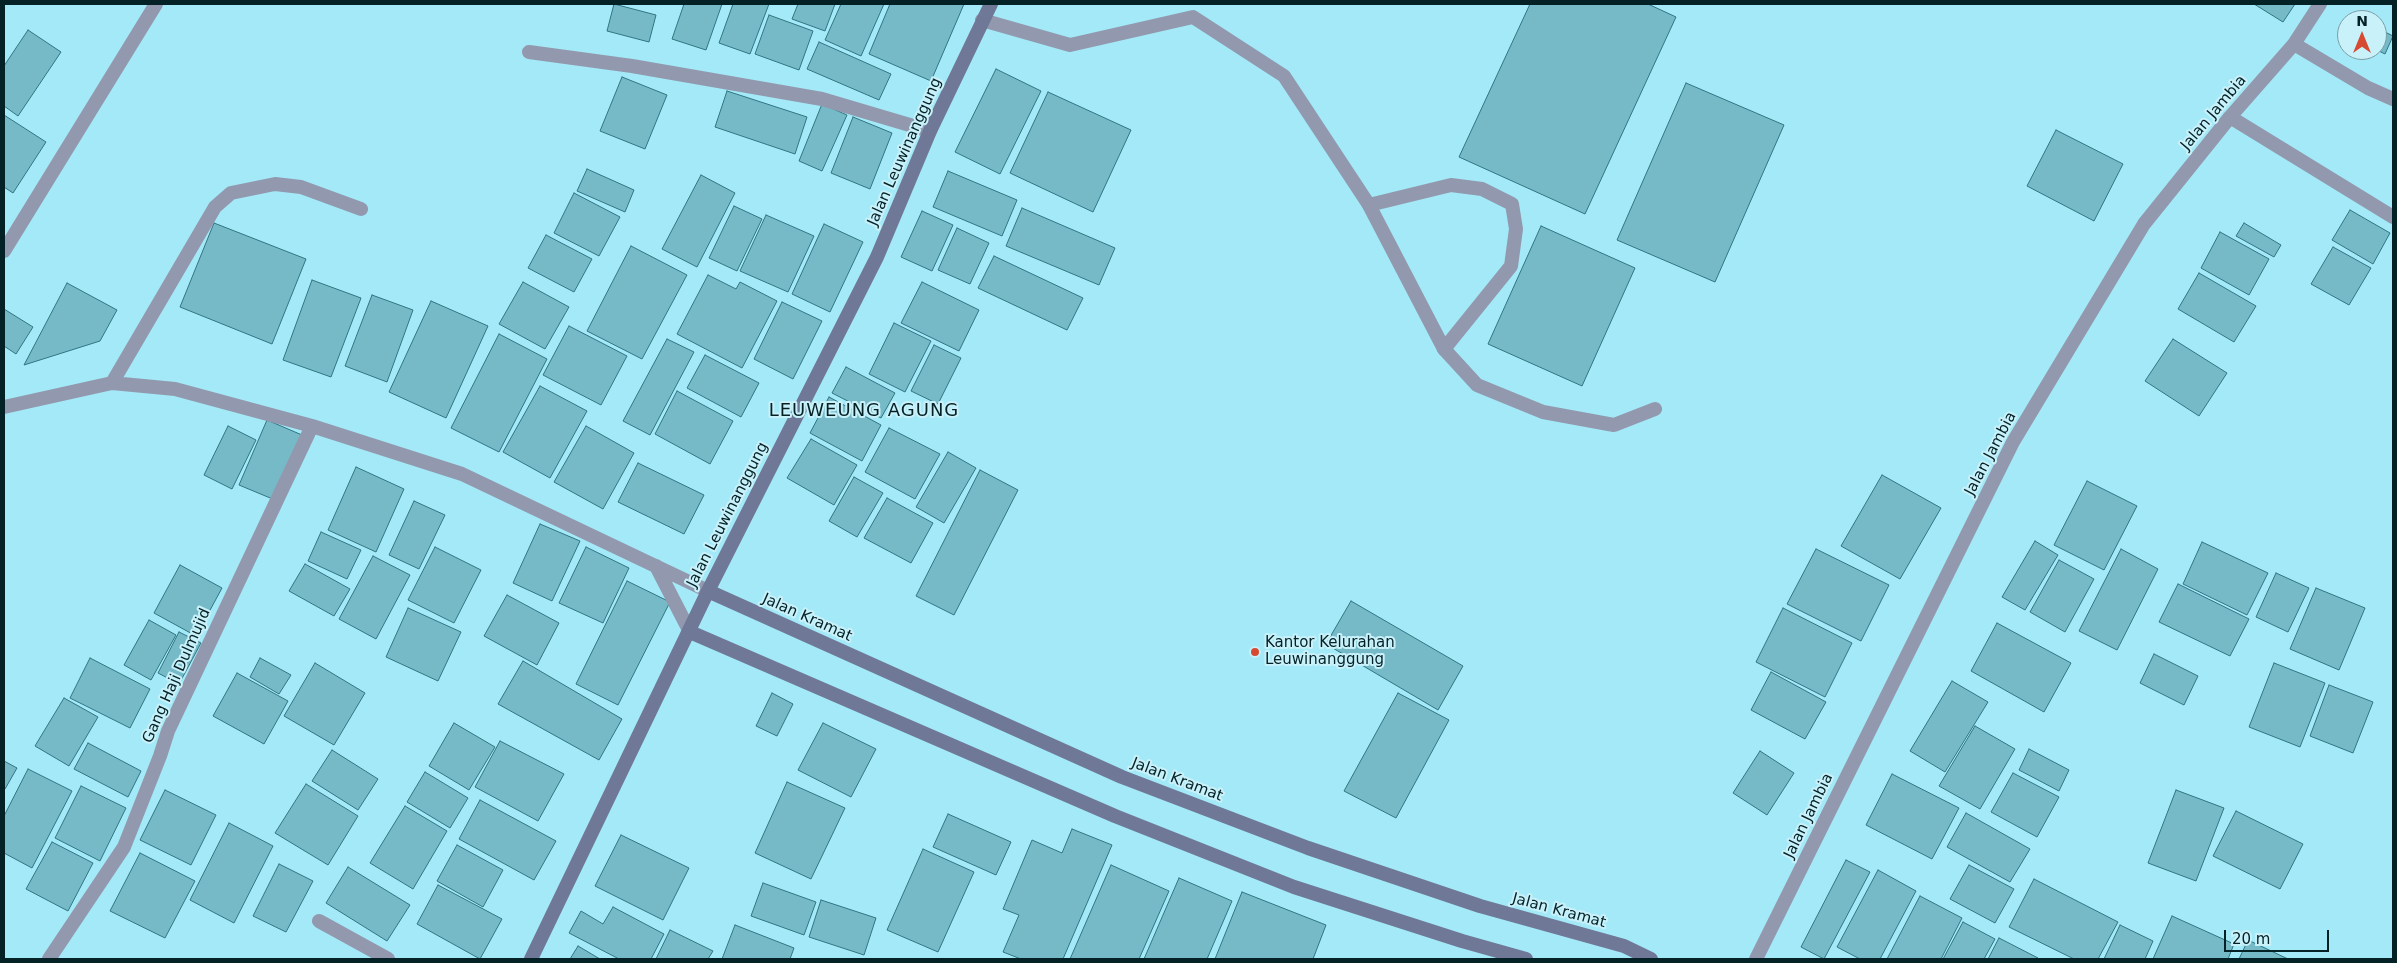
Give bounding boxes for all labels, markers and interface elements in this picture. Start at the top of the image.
north arrow [2337,10,2387,60]
text: N [2356,13,2368,29]
street label: Jalan Jambia [2177,72,2251,154]
street label: Jalan Leuwinanggung [864,75,946,229]
district label: LEUWEUNG AGUNG [767,400,961,422]
street label: Jalan Jambia [1961,409,2021,499]
street label: Jalan Leuwinanggung [684,440,772,590]
street label: Jalan Kramat [759,590,855,646]
street label: Gang Haji Dulmujid [139,606,215,746]
place label: Kantor Kelurahan Leuwinanggung [1265,634,1395,669]
marker: Kantor Kelurahan Leuwinanggung [1249,646,1261,658]
street label: Jalan Kramat [1129,754,1225,806]
street label: Jalan Jambia [1781,771,1837,861]
street label: Jalan Kramat [1510,890,1608,932]
scale bar [2227,920,2332,952]
text: 20 m [2232,930,2270,948]

